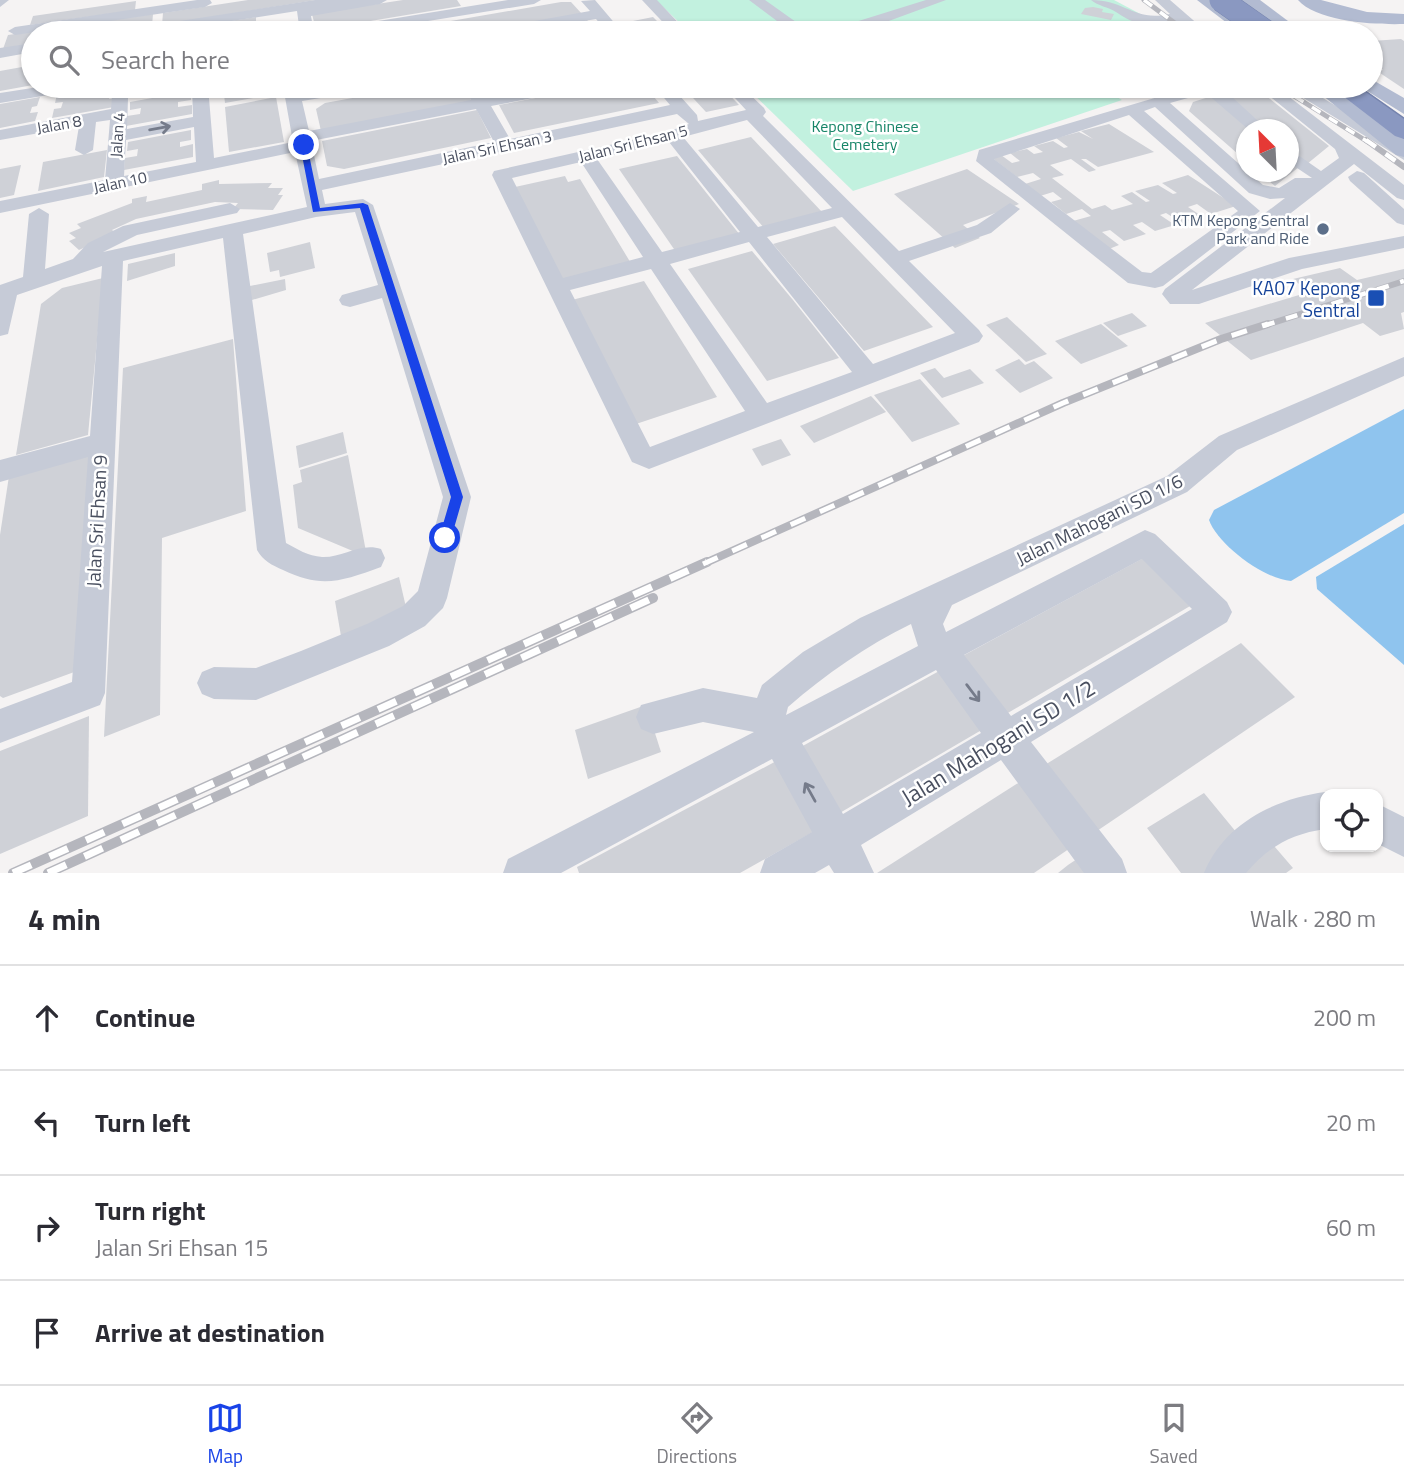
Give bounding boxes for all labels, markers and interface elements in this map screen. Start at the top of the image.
search box [21,21,1383,98]
text: Search here [101,40,230,79]
icon: search [45,41,83,79]
street label: Jalan 8 [35,108,83,140]
street label: Jalan 4 [103,111,131,159]
park label: Kepong Chinese Cemetery [811,114,919,156]
street label: Jalan Sri Ehsan 5 [576,118,690,168]
north arrow [1236,119,1299,182]
one-way arrow [148,121,171,134]
street label: Jalan Sri Ehsan 3 [440,124,554,170]
route end [288,129,319,160]
street label: Jalan 10 [91,165,149,199]
place label: KTM Kepong Sentral Park and Ride [1172,208,1309,250]
marker: KTM Kepong Sentral Park and Ride [1315,221,1331,237]
place label: KA07 Kepong Sentral [1252,273,1360,324]
marker: KA07 Kepong Sentral [1366,288,1386,308]
street label: Jalan Sri Ehsan 9 [78,454,114,588]
street label: Jalan Mahogani SD 1/6 [1011,466,1187,572]
route start [429,522,460,553]
street label: Jalan Mahogani SD 1/2 [894,670,1102,814]
one-way arrow [965,683,980,702]
one-way arrow [803,782,816,803]
map controls [1320,789,1383,852]
button: locate [1320,789,1383,852]
text: 4 min [28,896,101,942]
text: Walk · 280 m [1250,901,1376,936]
text: Continue [95,998,195,1037]
icon: ahead [28,999,66,1037]
text: 200 m [1313,1000,1376,1035]
text: Turn left [95,1103,190,1142]
icon: left [28,1104,66,1142]
text: 20 m [1326,1105,1376,1140]
text: Turn right [95,1191,206,1230]
icon: right [28,1209,66,1247]
text: 60 m [1326,1210,1376,1245]
text: Jalan Sri Ehsan 15 [95,1230,268,1265]
text: Arrive at destination [95,1313,325,1352]
icon: arrive [28,1314,66,1352]
tab: Map [206,1399,244,1470]
tab: Directions [657,1399,737,1470]
tab: Saved [1149,1399,1198,1470]

